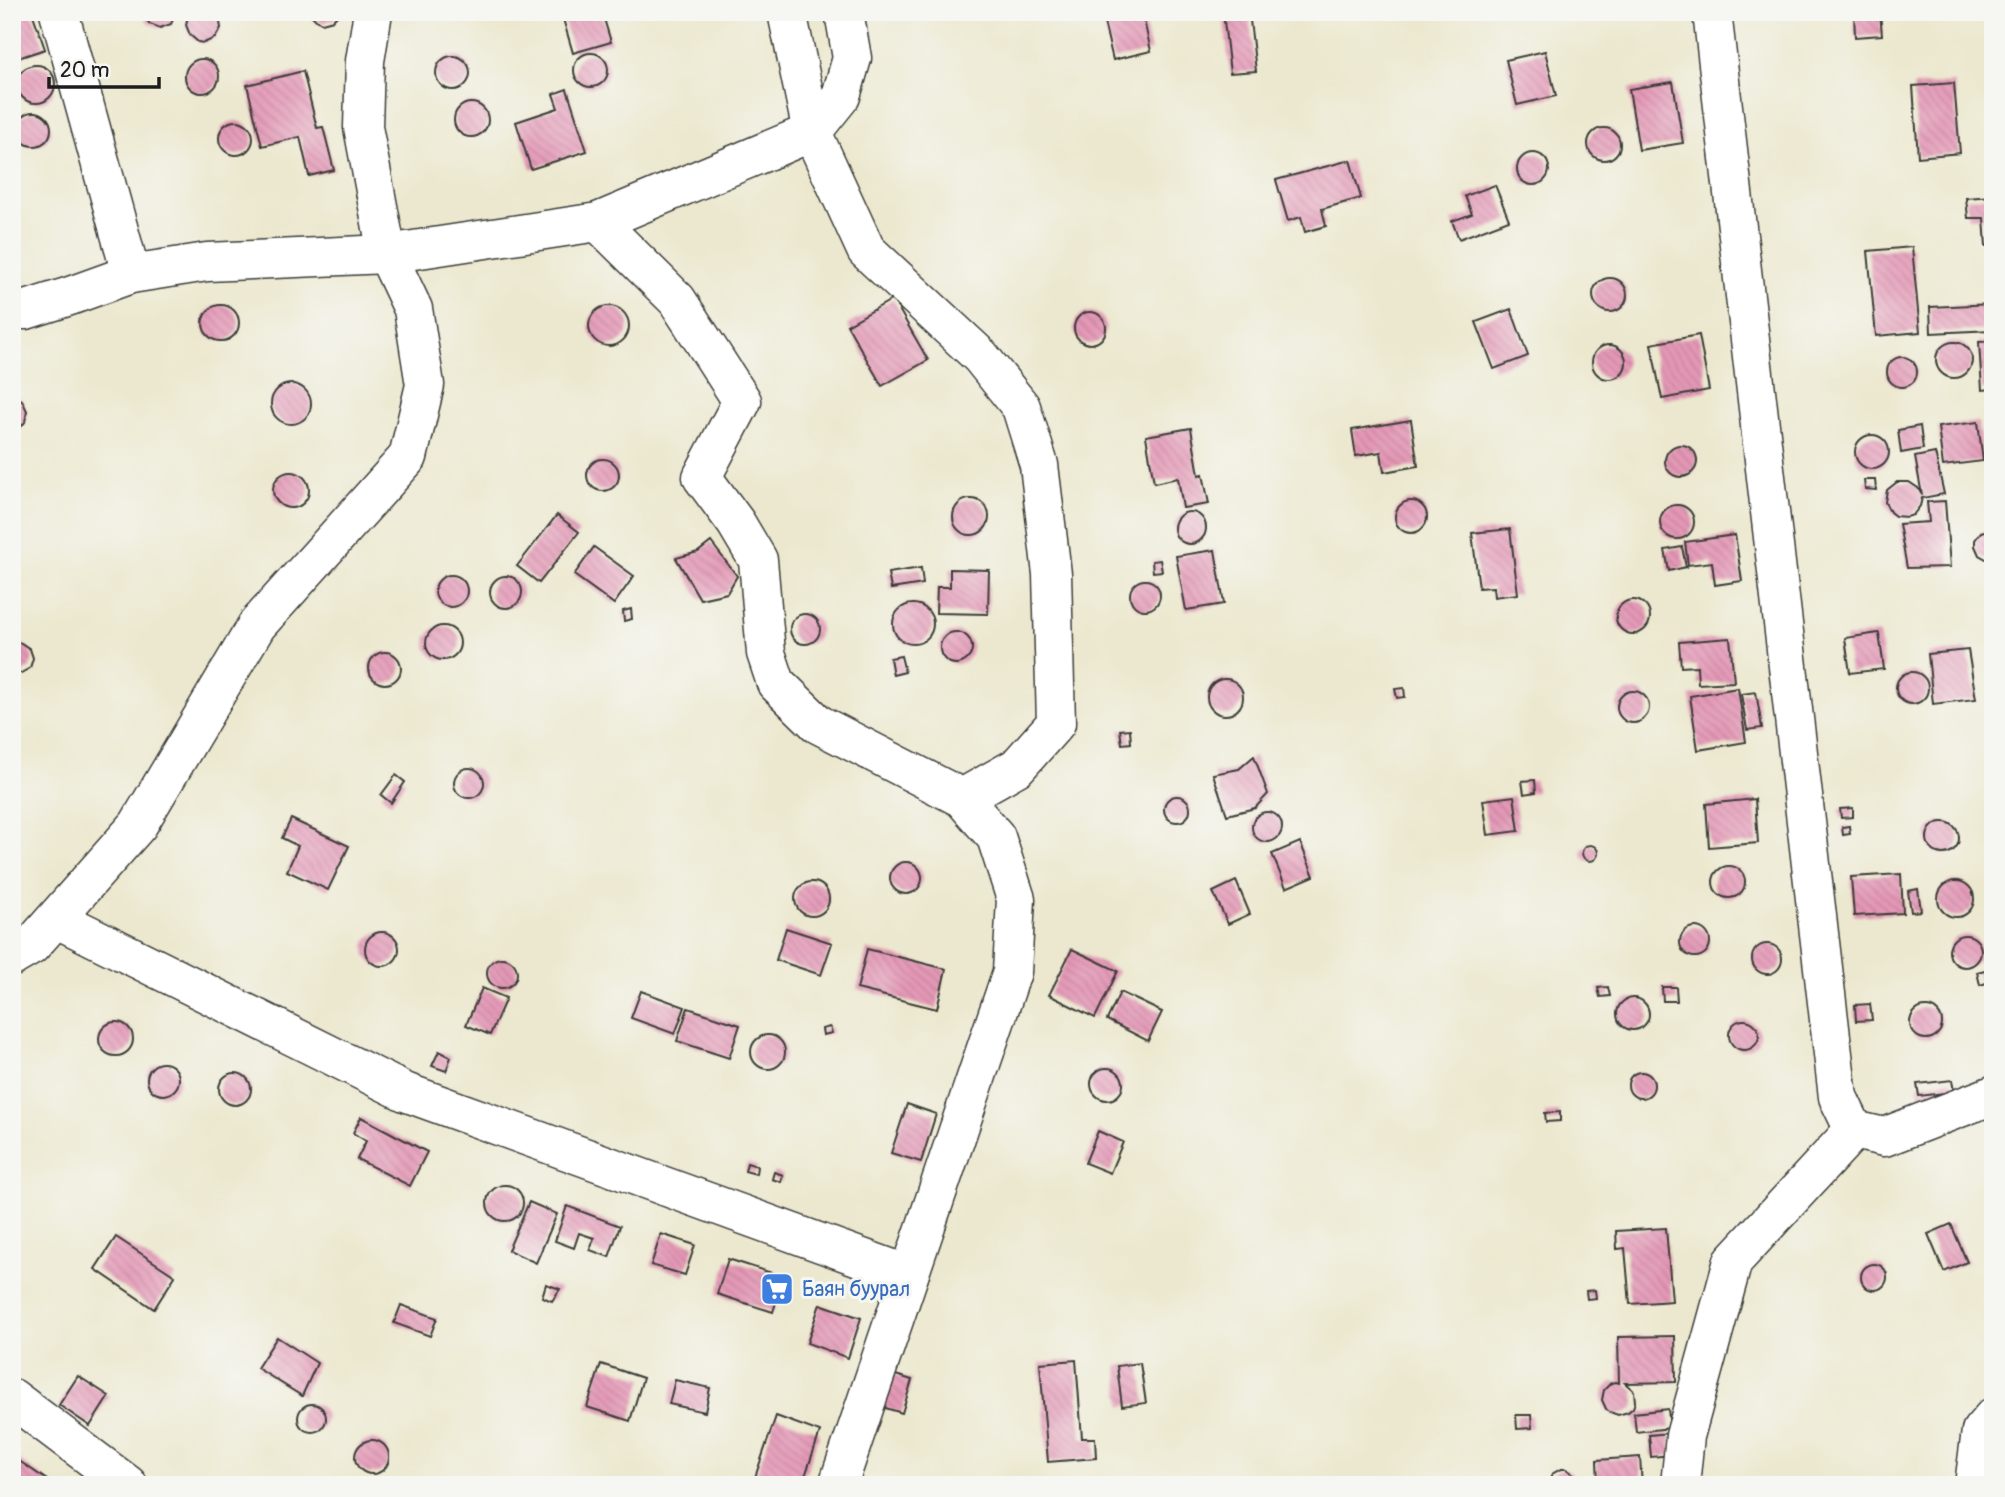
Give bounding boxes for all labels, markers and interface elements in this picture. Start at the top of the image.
scale bar [49,46,159,90]
text: 20 m [60,57,109,84]
supermarket icon: Баян буурал [758,1270,796,1308]
place label: Баян буурал [802,1276,910,1303]

